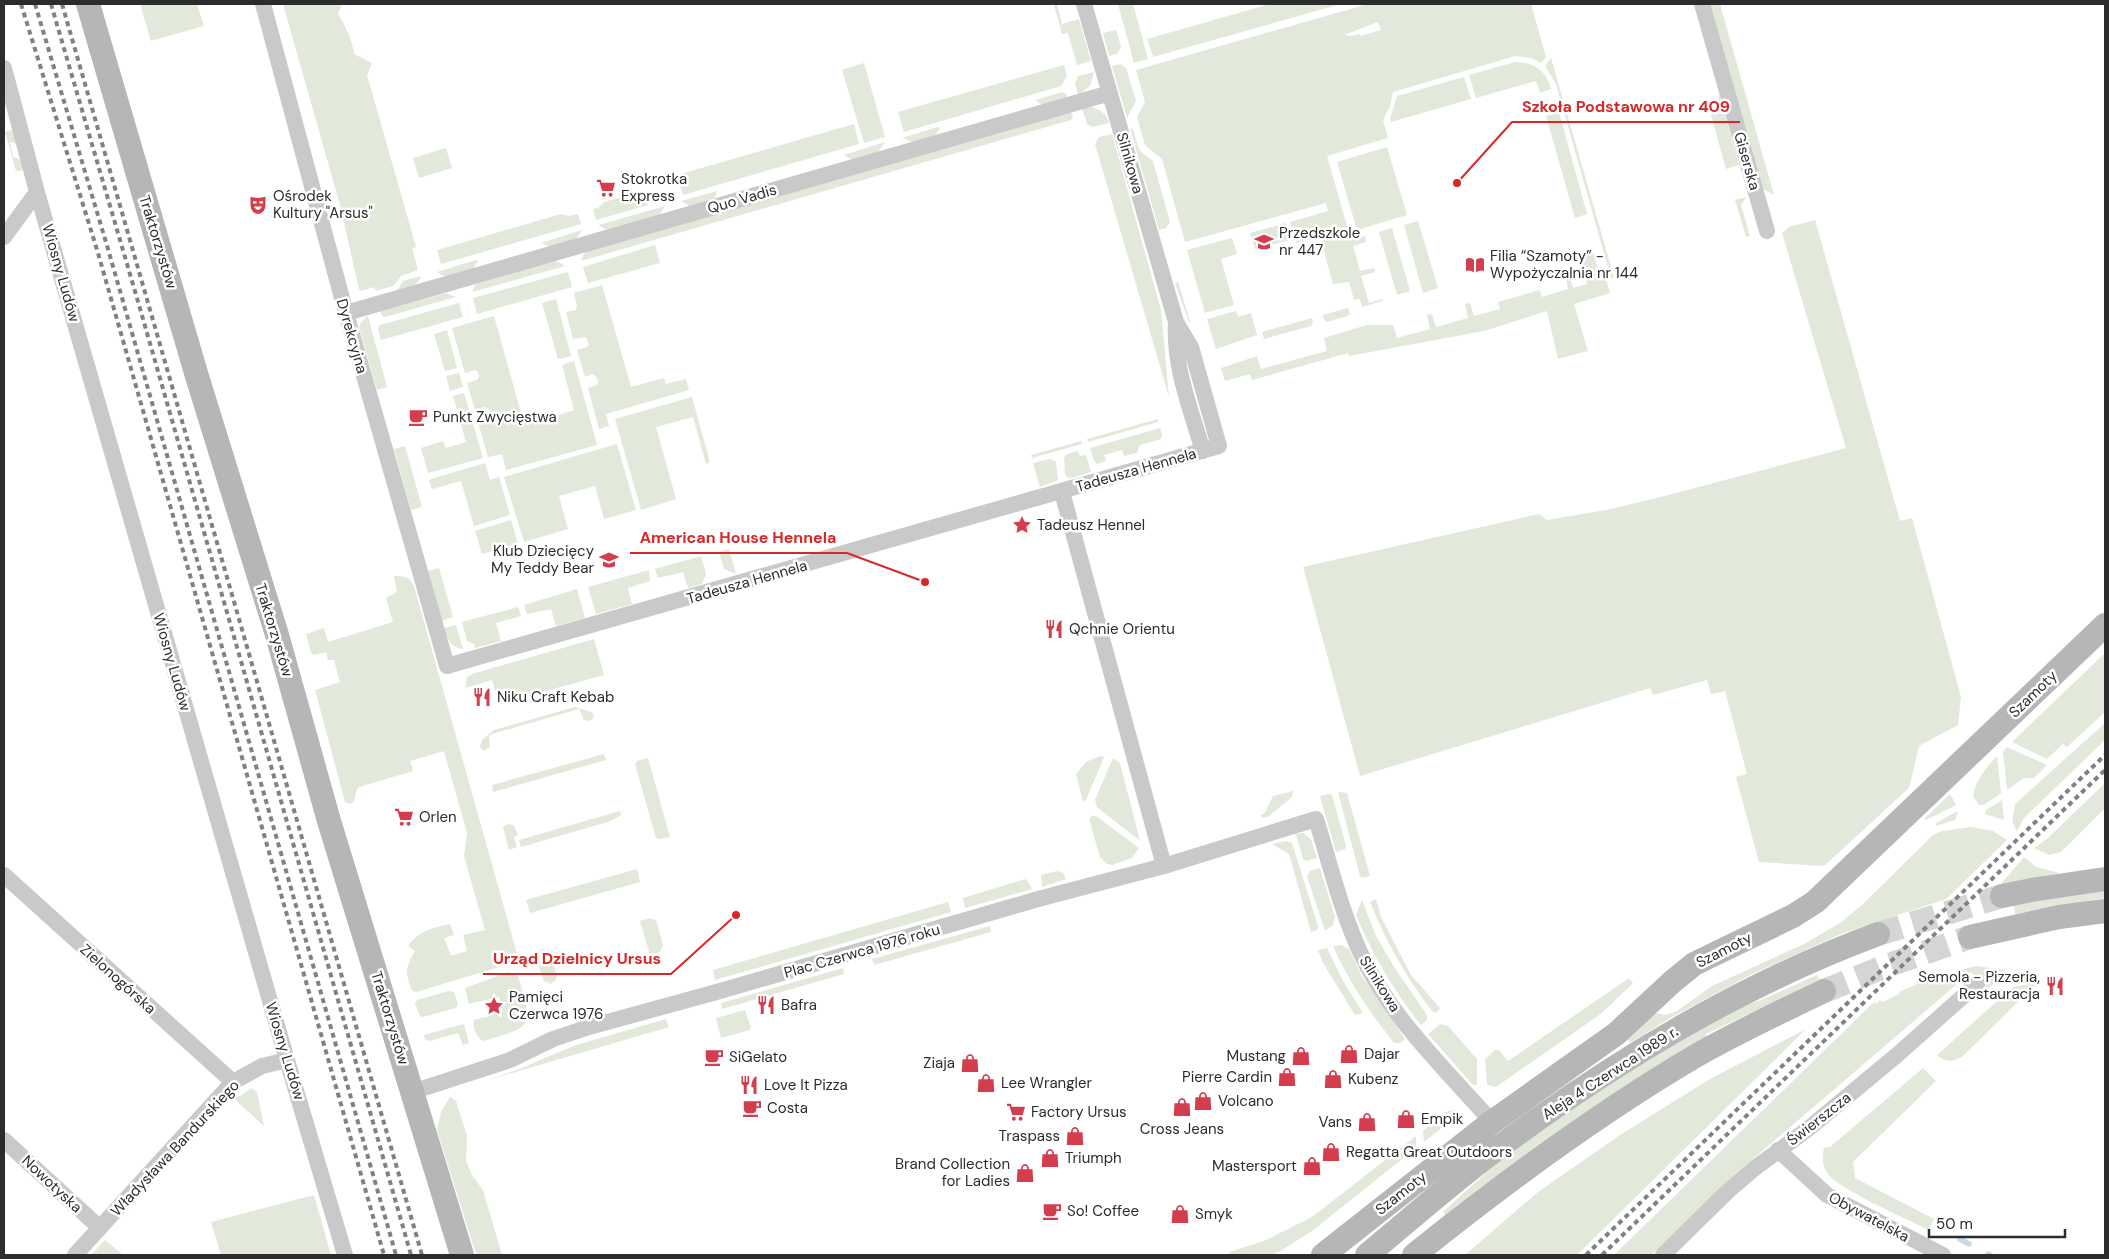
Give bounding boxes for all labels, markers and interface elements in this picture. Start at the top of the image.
callout: Szkoła Podstawowa nr 409 [1512,91,1740,122]
text: Szkoła Podstawowa nr 409 [1522,96,1730,117]
street label: Silnikowa [1112,130,1148,196]
street label: Giserska [1729,130,1765,192]
place label: Stokrotka Express [621,169,687,206]
supermarket icon: Stokrotka Express [595,177,617,199]
street label: Quo Vadis [705,180,779,218]
place label: Ośrodek Kultury "Arsus" [273,186,373,223]
street label: Traktorzystów [134,193,182,292]
theatre icon: Ośrodek Kultury "Arsus" [247,194,269,216]
street label: Wiosny Ludów [37,222,85,325]
place label: Przedszkole nr 447 [1279,223,1360,260]
school or university icon: Przedszkole nr 447 [1253,231,1275,253]
place label: Filia “Szamoty” - Wypożyczalnia nr 144 [1490,246,1638,283]
library icon: Filia “Szamoty” - Wypożyczalnia nr 144 [1464,254,1486,276]
street label: Dyrekcyjna [332,296,372,376]
cafe icon: Punkt Zwycięstwa [407,406,429,428]
place label: Punkt Zwycięstwa [433,407,557,427]
street label: Tadeusza Hennela [1073,443,1199,497]
place icon: Tadeusz Hennel [1011,514,1033,536]
place label: Tadeusz Hennel [1037,515,1145,535]
callout: American House Hennela [630,522,847,553]
text: American House Hennela [640,527,836,548]
place label: Klub Dziecięcy My Teddy Bear [491,541,595,578]
school or university icon: Klub Dziecięcy My Teddy Bear [598,549,620,571]
street label: Tadeusza Hennela [684,555,810,609]
street label: Traktorzystów [250,581,298,680]
street label: Wiosny Ludów [148,611,196,714]
restaurant icon: Qchnie Orientu [1043,618,1065,640]
place label: Qchnie Orientu [1069,619,1175,639]
street label: Szamoty [2005,666,2062,722]
restaurant icon: Niku Craft Kebab [471,686,493,708]
place label: Niku Craft Kebab [497,687,614,707]
supermarket icon: Orlen [393,806,415,828]
place label: Orlen [419,807,457,827]
street label: Plac Czerwca 1976 roku [782,919,942,983]
street label: Szamoty [1693,927,1756,973]
street label: Zielonogórska [76,940,160,1018]
callout: Urząd Dzielnicy Ursus [483,943,671,974]
text: Urząd Dzielnicy Ursus [493,948,661,969]
street label: Silnikowa [1355,952,1405,1016]
place label: Semola - Pizzeria, Restauracja [1918,967,2040,1004]
street label: Traktorzystów [366,969,414,1068]
restaurant icon: Semola - Pizzeria, Restauracja [2044,975,2066,997]
place label: Pamięci Czerwca 1976 [509,987,603,1024]
restaurant icon: Bafra [755,994,777,1016]
place icon: Pamięci Czerwca 1976 [483,995,505,1017]
place label: Bafra [781,995,817,1015]
street label: Wiosny Ludów [261,1000,310,1103]
street label: Aleja 4 Czerwca 1989 r. [1538,1022,1682,1124]
shop icon: Dajar [1338,1043,1360,1065]
place label: Dajar [1364,1044,1400,1064]
shop icon: Mustang [1290,1045,1312,1067]
cafe icon: SiGelato [703,1046,725,1068]
place label: Mustang [1227,1046,1286,1066]
place label: SiGelato [729,1047,787,1067]
shop icon: Ziaja [959,1052,981,1074]
place label: Ziaja [923,1053,955,1073]
shop icon: Pierre Cardin [1276,1066,1298,1088]
place label: Pierre Cardin [1182,1067,1272,1087]
shop icon: Kubenz [1322,1068,1344,1090]
place label: Kubenz [1348,1069,1399,1089]
shop icon: Lee Wrangler [975,1072,997,1094]
place label: Lee Wrangler [1001,1073,1092,1093]
restaurant icon: Love It Pizza [738,1074,760,1096]
street label: Władysława Bandurskiego [106,1075,244,1221]
place label: Love It Pizza [764,1075,848,1095]
street label: Świerszcza [1783,1088,1855,1150]
shop icon: Volcano [1192,1090,1214,1112]
place label: Volcano [1218,1091,1274,1111]
shop icon: Cross Jeans [1171,1096,1193,1118]
cafe icon: Costa [741,1097,763,1119]
place label: Costa [767,1098,808,1118]
supermarket icon: Factory Ursus [1005,1101,1027,1123]
place label: Factory Ursus [1031,1102,1127,1122]
shop icon: Empik [1395,1108,1417,1130]
place label: Empik [1421,1109,1464,1129]
shop icon: Vans [1356,1111,1378,1133]
place label: Vans [1319,1112,1352,1132]
place label: Cross Jeans [1140,1119,1224,1139]
shop icon: Traspass [1064,1125,1086,1147]
place label: Traspass [999,1126,1060,1146]
shop icon: Regatta Great Outdoors [1320,1141,1342,1163]
place label: Regatta Great Outdoors [1346,1142,1512,1162]
shop icon: Triumph [1039,1147,1061,1169]
place label: Triumph [1065,1148,1122,1168]
street label: Nowotyska [17,1151,87,1217]
place label: Brand Collection for Ladies [895,1154,1010,1191]
shop icon: Mastersport [1301,1155,1323,1177]
place label: Mastersport [1212,1156,1297,1176]
shop icon: Brand Collection for Ladies [1014,1162,1036,1184]
street label: Szamoty [1371,1166,1431,1219]
street label: Obywatelska [1825,1187,1913,1247]
cafe icon: So! Coffee [1041,1200,1063,1222]
place label: So! Coffee [1067,1201,1139,1221]
shop icon: Smyk [1169,1203,1191,1225]
place label: Smyk [1195,1204,1233,1224]
scale bar [1929,1206,2065,1238]
text: 50 m [1936,1214,1973,1234]

